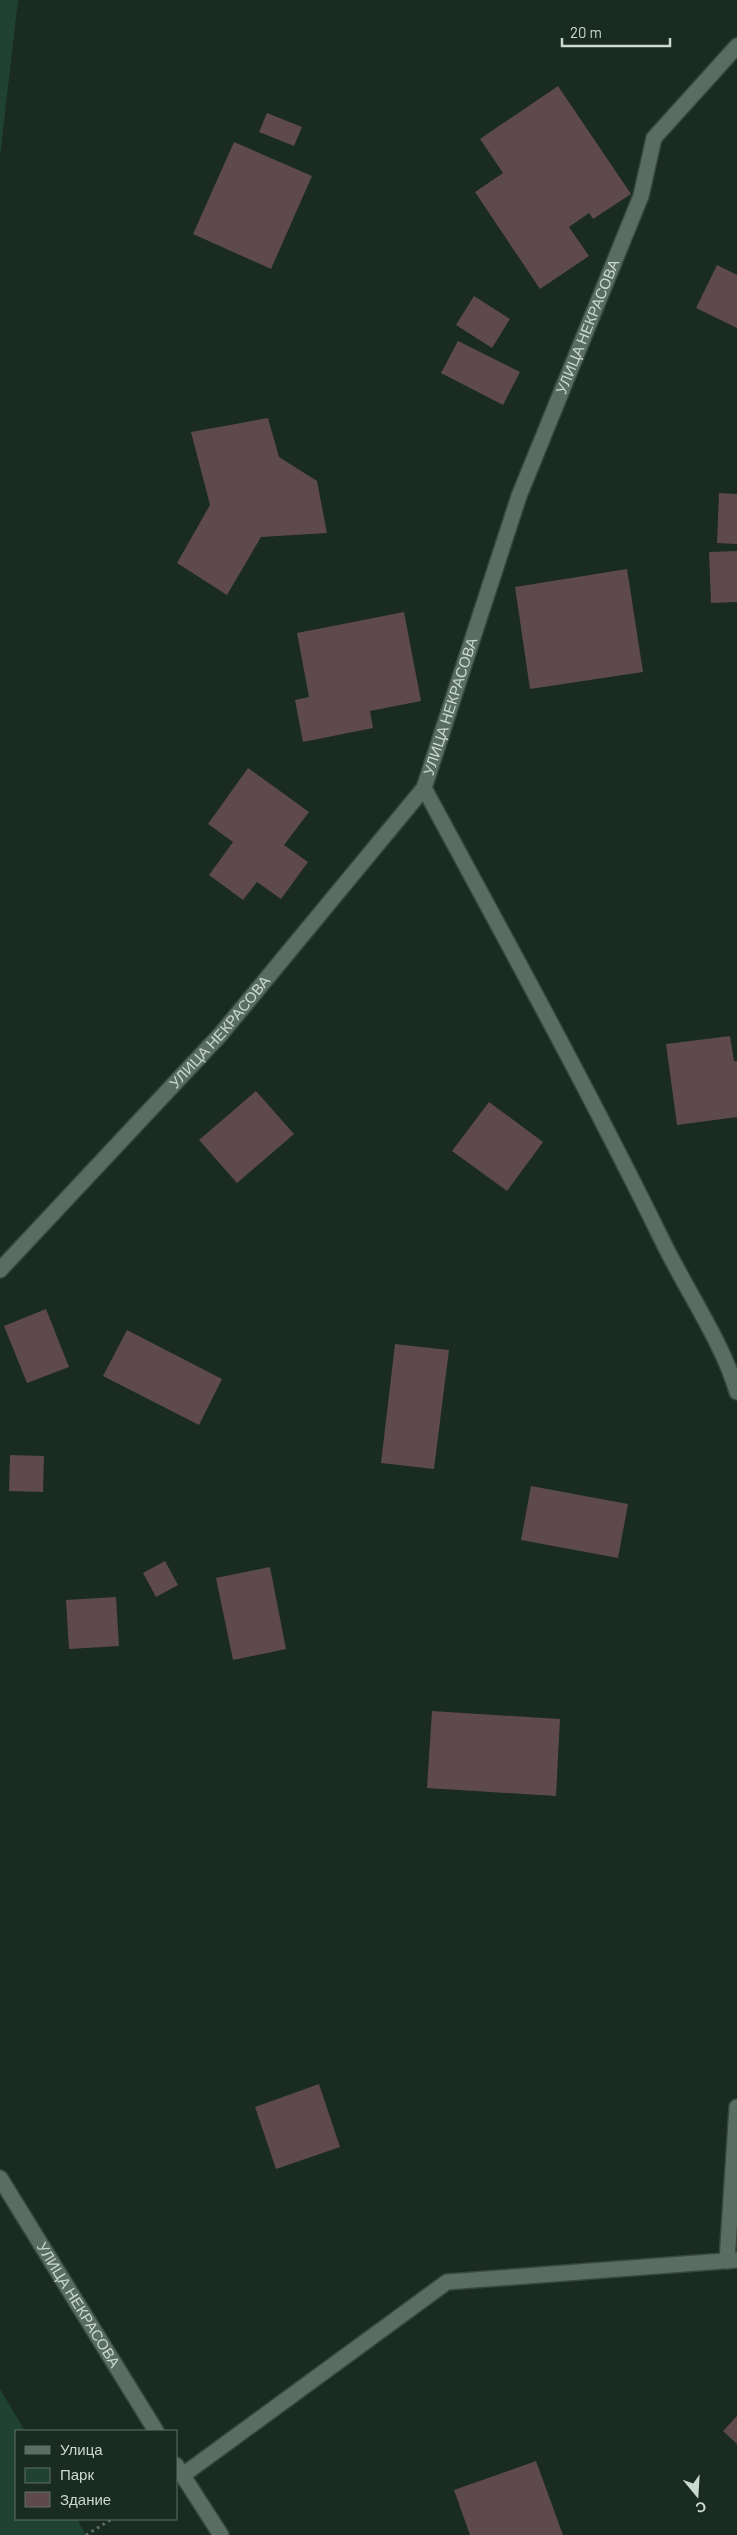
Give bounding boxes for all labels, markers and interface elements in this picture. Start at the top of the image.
scale bar [562,15,670,47]
text: 20 m [570,23,602,41]
street label: УЛИЦА НЕКРАСОВА [551,256,622,396]
street label: УЛИЦА НЕКРАСОВА [419,635,480,777]
street label: УЛИЦА НЕКРАСОВА [165,972,273,1091]
street label: УЛИЦА НЕКРАСОВА [34,2238,124,2370]
legend [15,2430,178,2520]
text: Улица [60,2440,103,2458]
text: Парк [60,2465,94,2483]
north arrow [672,2470,722,2520]
text: Здание [60,2490,111,2508]
text: С [694,2498,709,2517]

